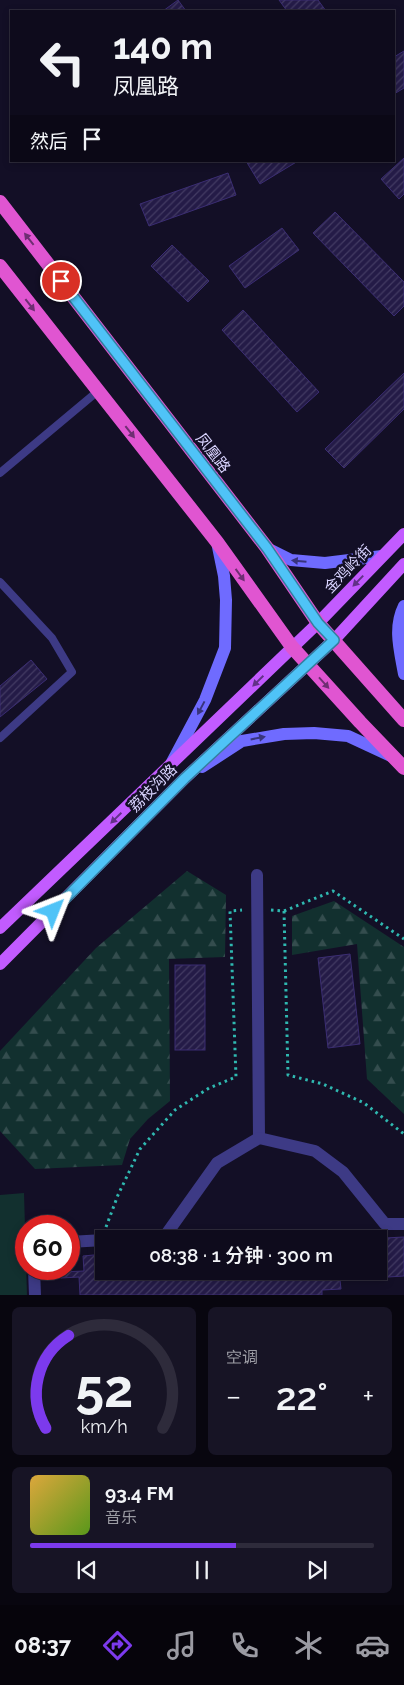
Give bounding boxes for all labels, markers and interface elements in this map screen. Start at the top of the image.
text: 140 m [113,26,213,67]
icon: left [30,30,95,95]
text: 凤凰路 [113,73,179,99]
icon: arrive [78,125,106,153]
text: 然后 [30,130,68,152]
one-way arrow [24,233,34,246]
pin [40,260,82,302]
icon: arrive [47,267,75,295]
one-way arrow [25,298,35,311]
one-way arrow [125,426,136,439]
street label: 凤凰路 [192,430,234,476]
street label: 金鸡岭街 [321,541,375,597]
one-way arrow [290,556,306,564]
one-way arrow [235,568,246,581]
one-way arrow [352,575,364,587]
one-way arrow [252,675,264,687]
one-way arrow [319,677,330,690]
one-way arrow [197,700,205,715]
one-way arrow [250,734,266,742]
street label: 荔枝沟路 [125,760,181,816]
one-way arrow [110,812,122,824]
position arrow [26,884,78,936]
speed limit sign: 60 [15,1215,80,1280]
text: 08:38 · 1 分钟 · 300 m [149,1244,333,1266]
text: 空调 [226,1348,258,1367]
text: 52 [75,1358,133,1419]
text: 22° [276,1374,328,1419]
text: − [226,1380,241,1413]
text: + [362,1380,374,1413]
text: km/h [80,1416,128,1437]
text: 93.4 FM [105,1482,174,1504]
text: 音乐 [105,1508,137,1527]
icon: previous [73,1556,101,1584]
icon: pause [188,1556,216,1584]
icon: next [303,1556,331,1584]
icon: directions [100,1628,135,1663]
icon: music [164,1628,199,1663]
icon: phone [227,1628,262,1663]
icon: climate [291,1628,326,1663]
icon: car [355,1628,390,1663]
text: 08:37 [14,1632,71,1658]

